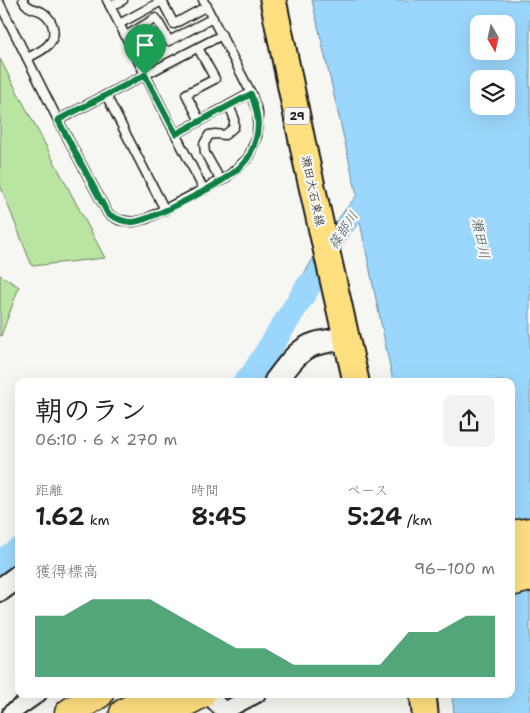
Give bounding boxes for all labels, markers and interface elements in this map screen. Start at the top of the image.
north arrow [470,15,515,60]
map controls [470,15,515,115]
pin [124,24,166,75]
icon: arrive [131,31,159,59]
button: layers [470,70,515,115]
road number: 29 [284,108,310,124]
street label: 瀬田大石東線 [298,154,328,228]
water label: 篠部川 [324,207,362,253]
water label: 瀬田川 [468,216,494,260]
text: 朝のラン [35,391,147,429]
button: share [443,395,495,447]
text: 06:10 · 6 × 270 m [35,429,177,450]
text: 距離 [35,481,63,499]
text: 時間 [191,481,219,499]
text: ペース [347,481,388,499]
text: 1.62 [35,499,85,533]
text: 8:45 [191,499,247,533]
text: 5:24 [347,499,402,533]
text: km [85,511,109,529]
text: /km [402,511,432,529]
text: 96–100 m [414,558,495,579]
text: 獲得標高 [35,561,99,582]

